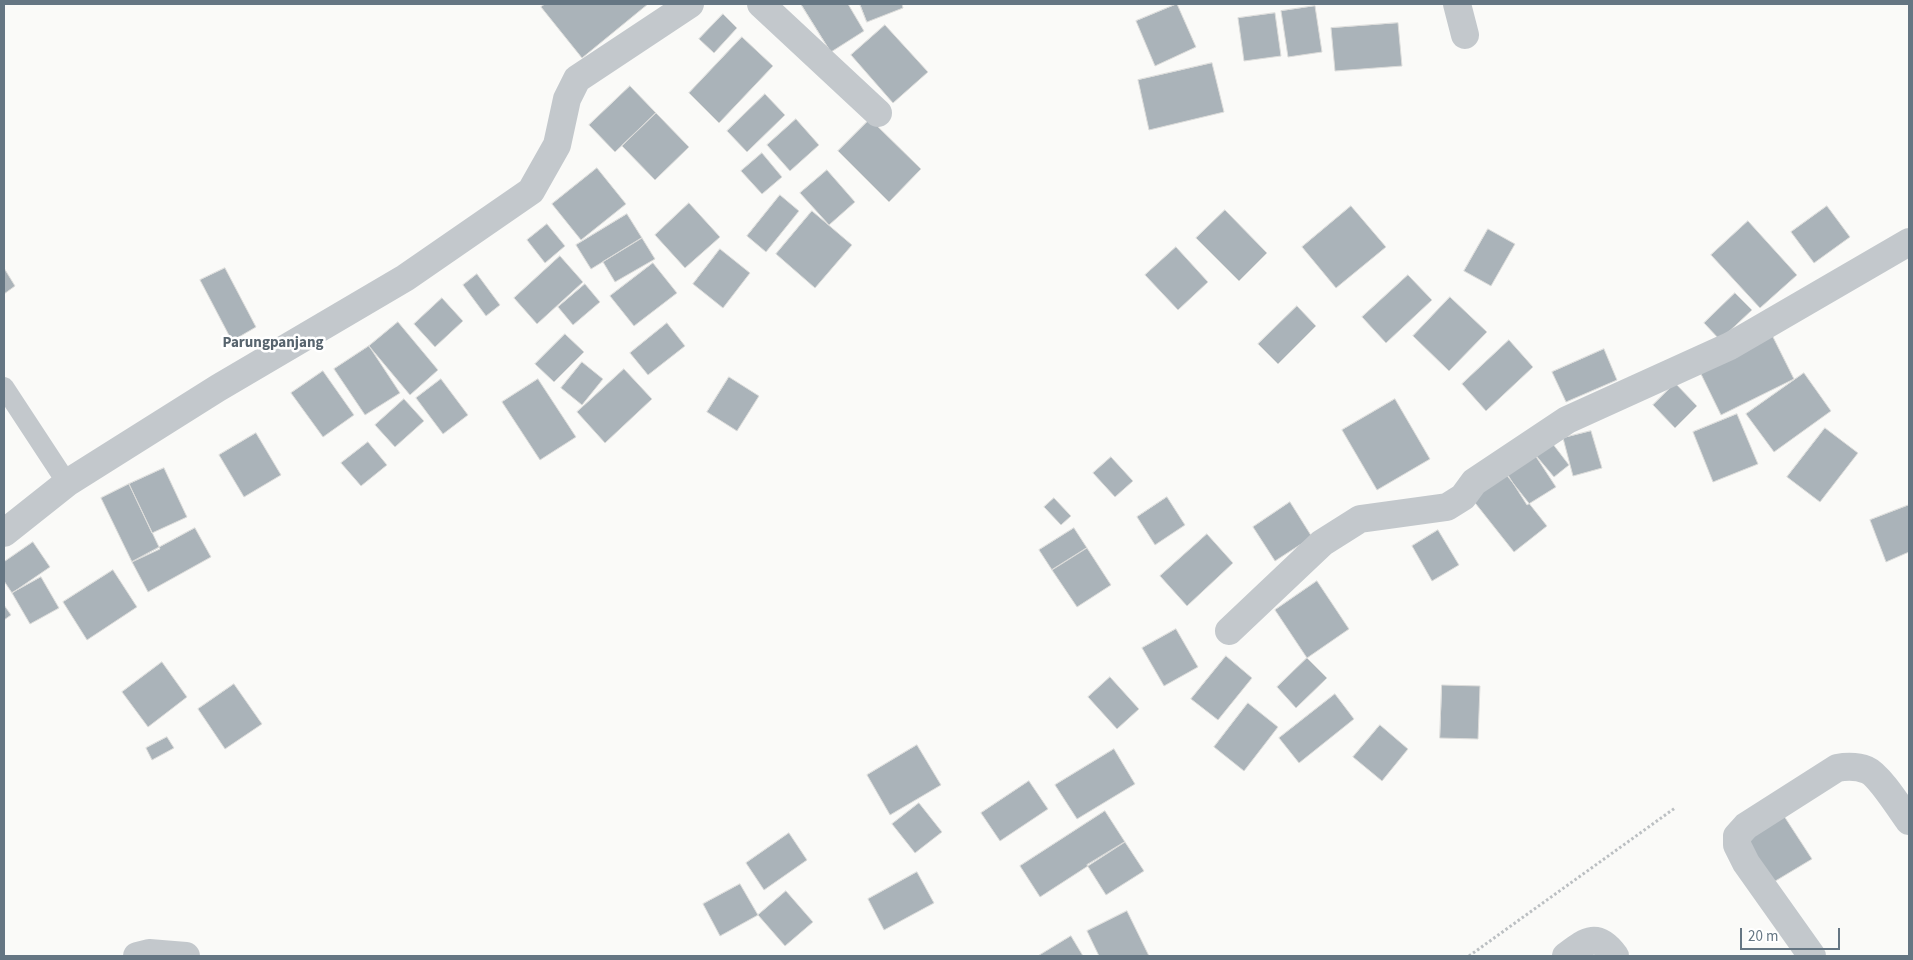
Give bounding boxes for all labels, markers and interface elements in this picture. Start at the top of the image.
district label: Parungpanjang [222,335,324,353]
scale bar [1743,918,1843,950]
text: 20 m [1748,926,1778,947]

